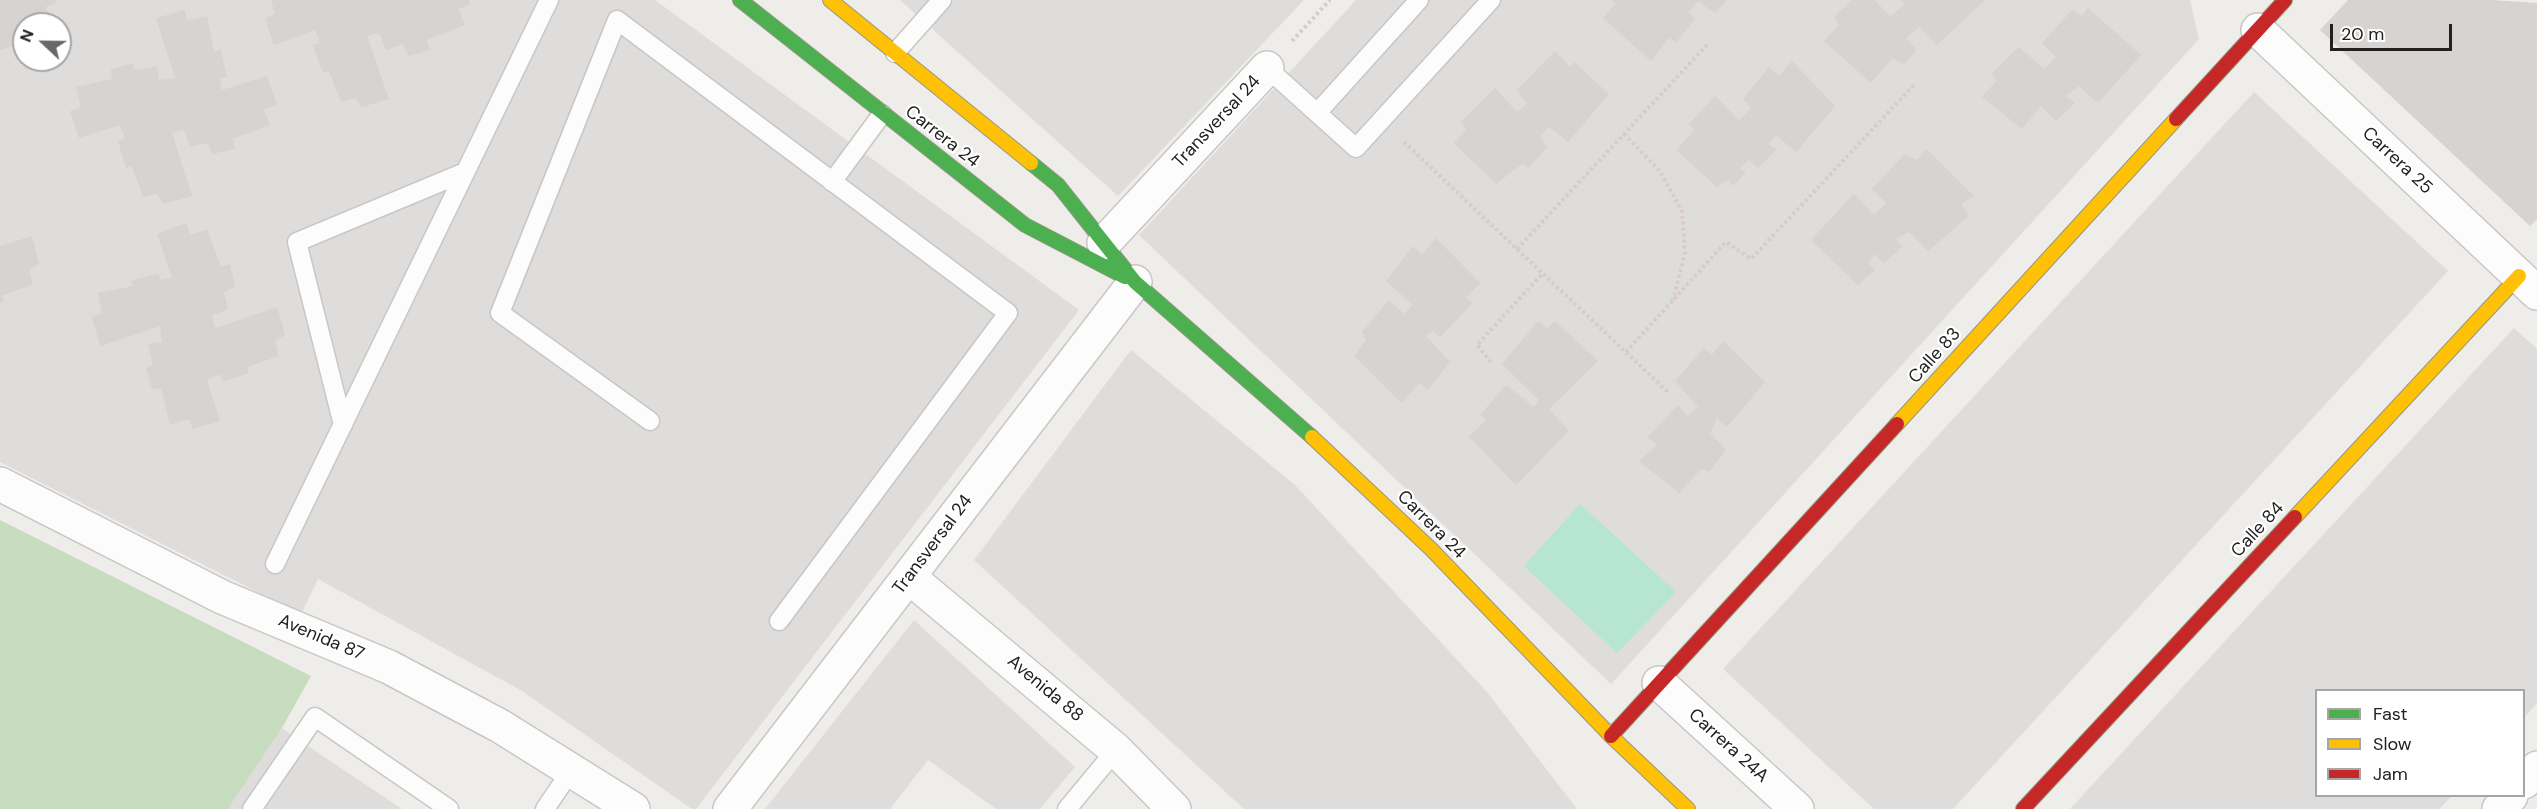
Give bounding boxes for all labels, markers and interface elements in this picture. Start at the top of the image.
north arrow [12,12,72,72]
scale bar [2333,12,2454,50]
text: 20 m [2341,22,2384,46]
text: N [15,26,39,45]
street label: Transversal 24 [1169,71,1265,173]
street label: Carrera 24 [901,101,983,173]
street label: Carrera 25 [2357,123,2437,199]
street label: Calle 83 [1904,324,1966,388]
street label: Carrera 24 [1392,486,1470,564]
street label: Transversal 24 [889,491,977,599]
street label: Calle 84 [2227,498,2289,562]
street label: Avenida 87 [275,610,367,666]
street label: Avenida 88 [1003,651,1087,727]
legend [2315,689,2525,797]
text: Fast [2373,702,2408,726]
street label: Carrera 24A [1684,704,1772,788]
text: Slow [2373,732,2412,756]
text: Jam [2373,762,2408,786]

